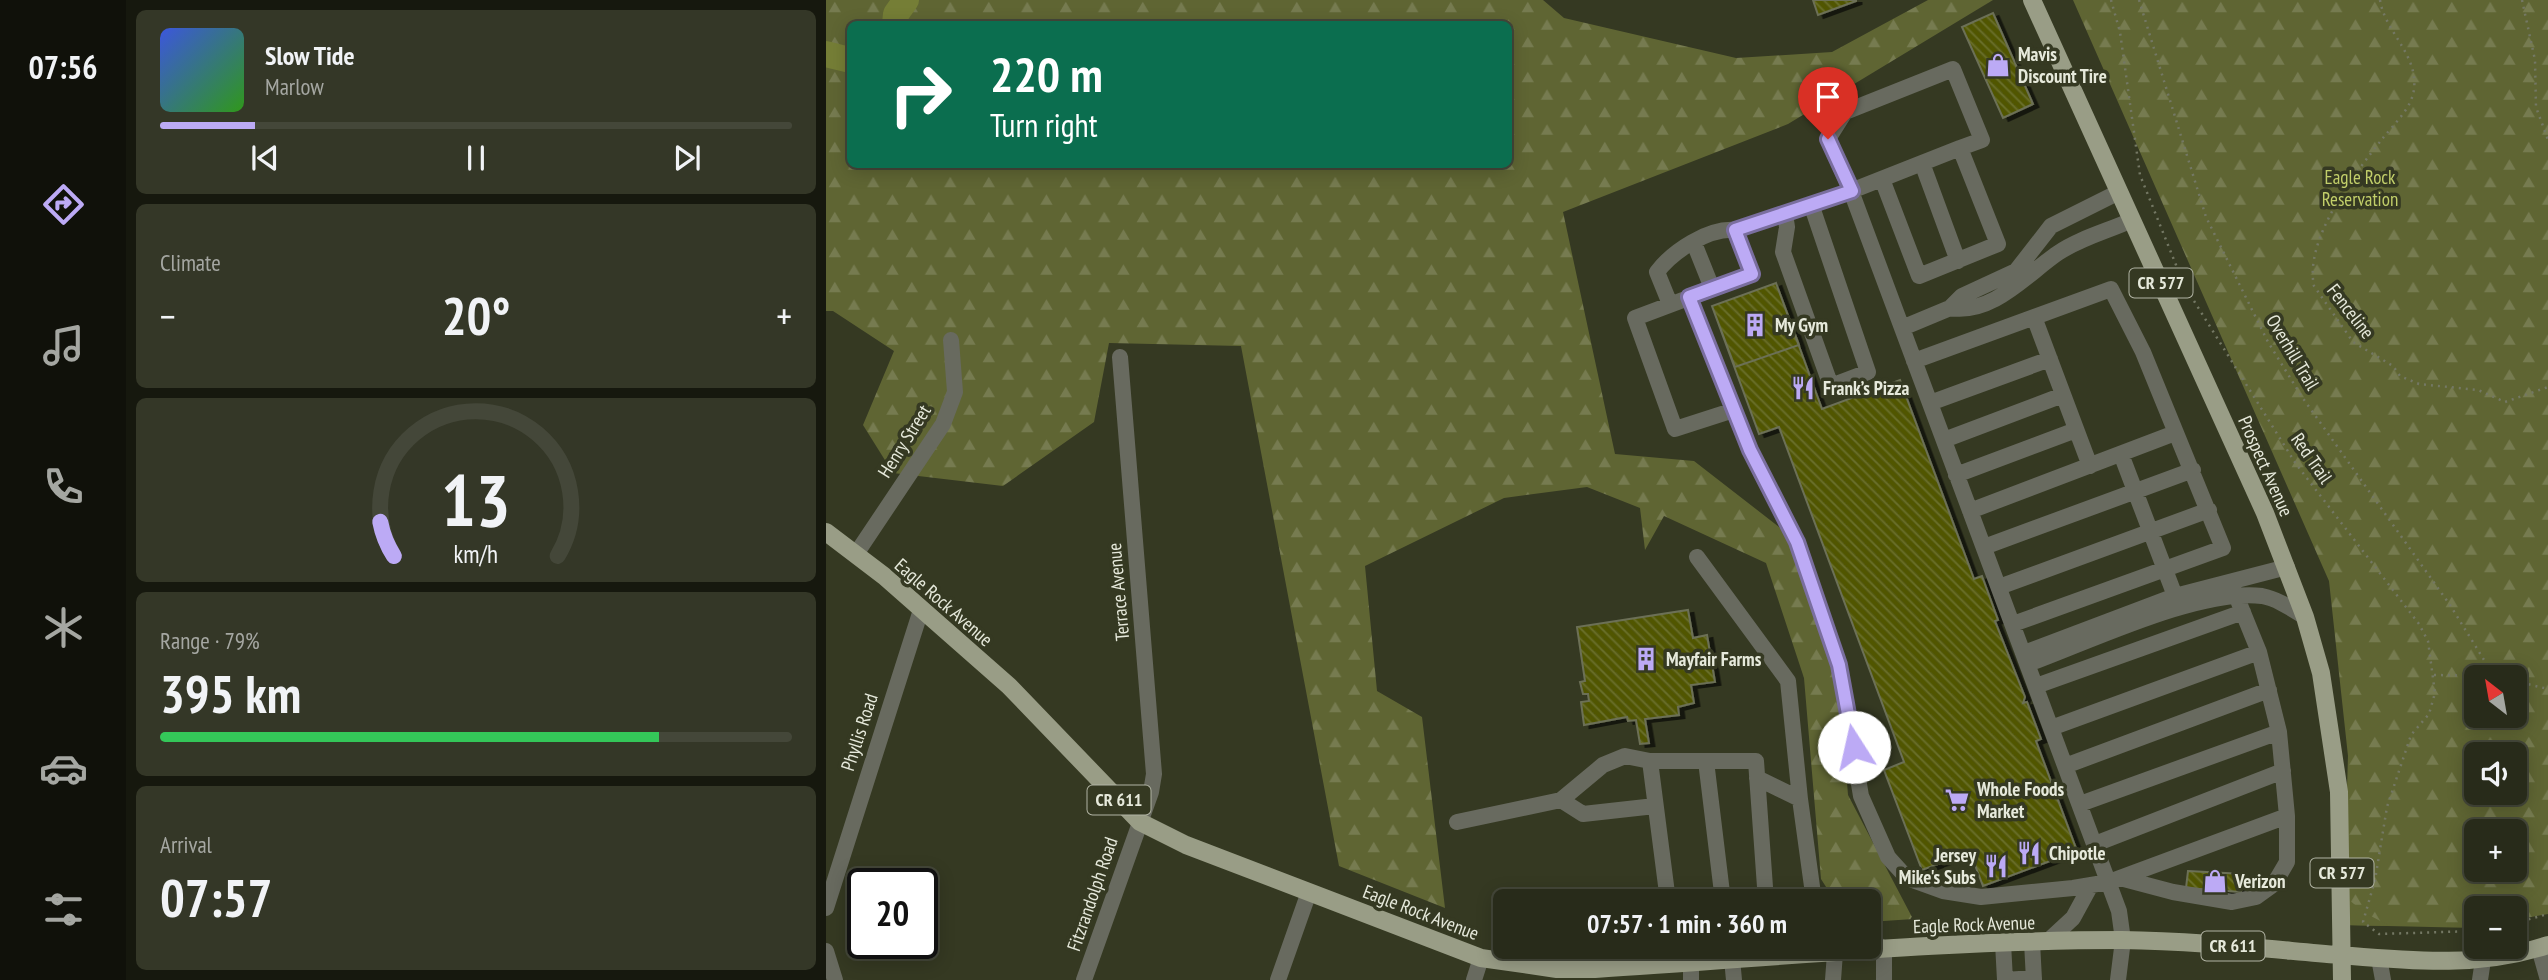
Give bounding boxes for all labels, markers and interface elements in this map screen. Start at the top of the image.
text: Slow Tide [265,39,355,72]
text: 220 m [990,42,1103,106]
place label: Mavis Discount Tire [2018,42,2107,88]
text: 07:56 [28,46,98,88]
icon: right [875,49,966,140]
shop icon: Mavis Discount Tire [1984,51,2012,79]
pin [1798,67,1858,139]
text: Marlow [265,72,324,101]
icon: arrive [1809,78,1847,116]
text: Turn right [990,104,1098,146]
icon: previous [246,139,284,177]
icon: pause [457,139,495,177]
icon: next [668,139,706,177]
park label: Eagle Rock Reservation [2322,165,2398,211]
icon: directions [39,180,88,229]
text: Climate [160,248,221,277]
road number: CR 577 [2130,268,2192,298]
street label: Fenceline [2322,279,2380,343]
text: 20° [442,282,510,349]
text: − [160,291,176,340]
text: + [776,291,792,340]
street label: Overhill Trail [2261,310,2325,395]
building icon: My Gym [1741,311,1769,339]
place label: My Gym [1775,313,1828,337]
icon: music [39,321,88,370]
restaurant icon: Frank’s Pizza [1789,374,1817,402]
place label: Frank’s Pizza [1823,376,1909,400]
street label: Henry Street [872,399,936,482]
street label: Prospect Avenue [2233,412,2299,520]
street label: Red Trail [2286,428,2338,488]
text: 13 [441,452,511,546]
icon: phone [39,462,88,511]
text: km/h [454,538,498,570]
street label: Terrace Avenue [1102,542,1134,642]
street label: Eagle Rock Avenue [890,553,998,651]
icon: climate [39,603,88,652]
text: Range · 79% [160,626,260,655]
building icon: Mayfair Farms [1632,645,1660,673]
place label: Mayfair Farms [1666,647,1762,671]
text: 395 km [160,660,301,727]
north arrow [2464,665,2527,728]
map controls [2464,665,2527,959]
street label: Phyllis Road [835,690,883,774]
position arrow [1817,710,1891,784]
button: sound [2464,742,2527,805]
icon: car [39,744,88,793]
place label: Whole Foods Market [1976,777,2065,823]
road number: CR 611 [1088,786,1150,814]
supermarket icon: Whole Foods Market [1943,786,1971,814]
button: + [2464,819,2527,882]
text: Arrival [160,830,212,859]
street label: Fitzrandolph Road [1061,834,1123,954]
restaurant icon: Chipotle [2015,839,2043,867]
place label: Chipotle [2049,841,2106,865]
place label: Jersey Mike's Subs [1899,843,1976,889]
restaurant icon: Jersey Mike's Subs [1982,852,2010,880]
road number: CR 577 [2310,858,2374,888]
text: 07:57 [160,864,272,931]
shop icon: Verizon [2201,867,2229,895]
speed limit sign: 20 [847,868,938,959]
place label: Verizon [2234,869,2285,893]
street label: Eagle Rock Avenue [1360,879,1482,945]
icon: filters [39,885,88,934]
button: − [2464,896,2527,959]
text: 07:57 · 1 min · 360 m [1587,907,1787,940]
street label: Eagle Rock Avenue [1913,910,2036,938]
road number: CR 611 [2202,931,2264,960]

